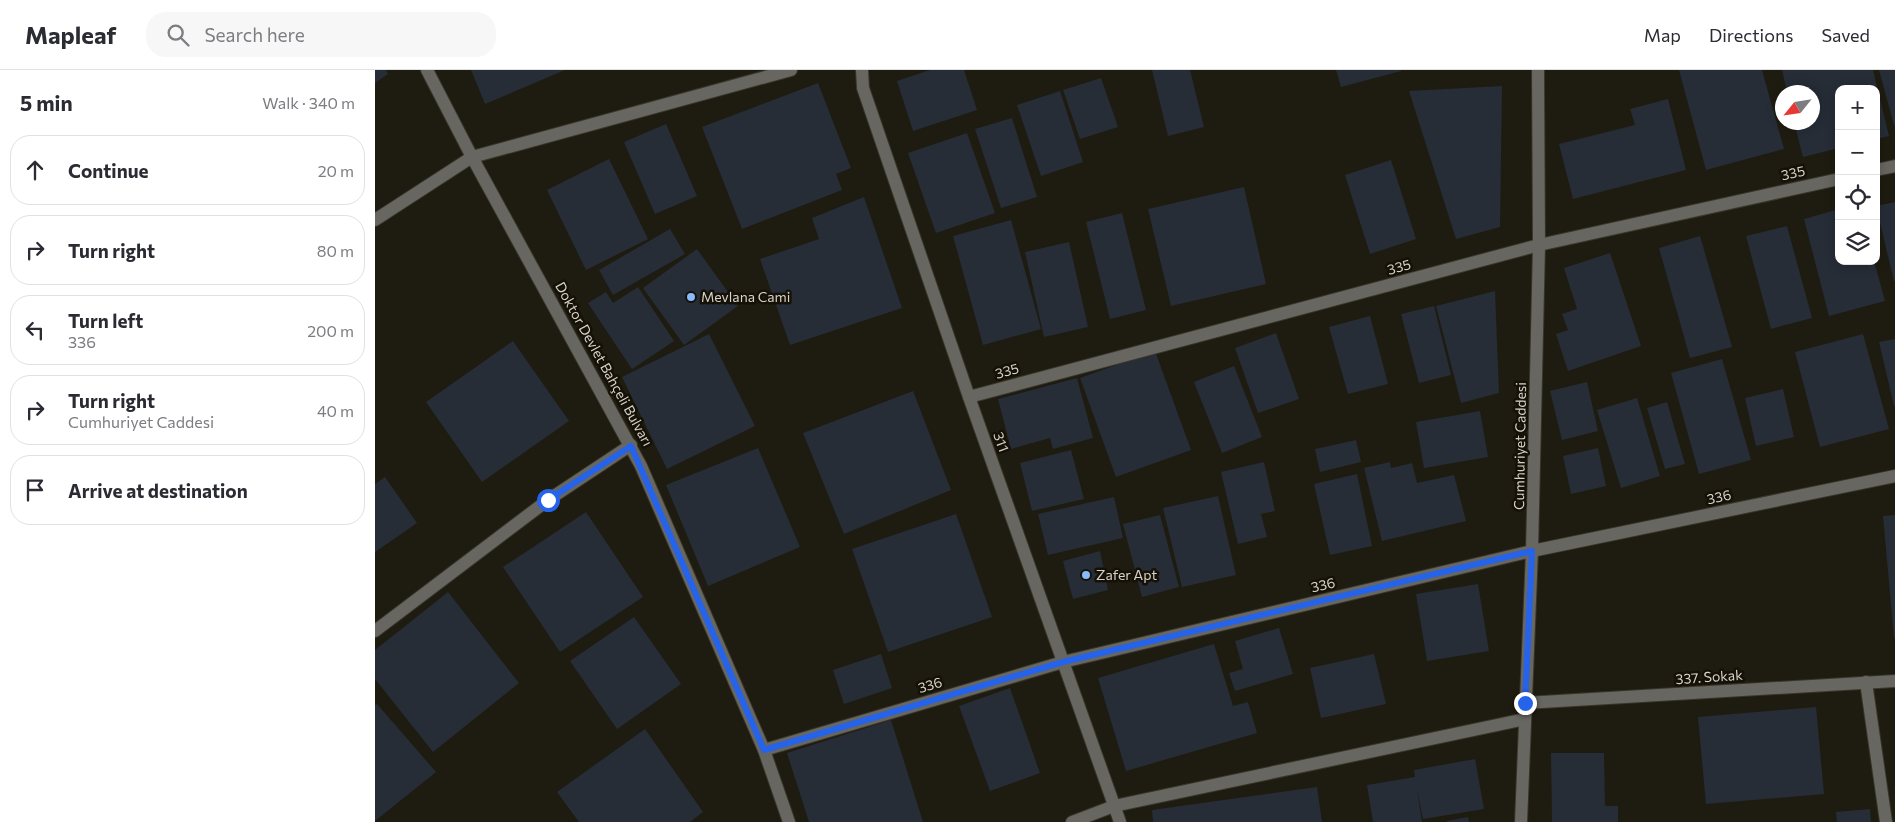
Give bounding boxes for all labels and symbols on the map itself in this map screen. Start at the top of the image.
north arrow [1775,85,1820,130]
street label: 335 [1779,162,1806,183]
street label: 335 [1385,255,1413,278]
street label: Doktor Devlet Bahçeli Bulvarı [552,279,657,449]
place label: Mevlana Cami [701,288,790,305]
marker: Mevlana Cami [685,291,697,303]
street label: 335 [993,359,1021,382]
street label: Cumhuriyet Caddesi [1510,382,1529,510]
street label: 311 [990,430,1013,454]
street label: 336 [1705,486,1733,507]
route start [537,489,560,512]
place label: Zafer Apt [1096,566,1157,583]
marker: Zafer Apt [1080,569,1092,581]
street label: 336 [1309,573,1337,596]
street label: 337. Sokak [1675,666,1744,687]
street label: 336 [916,673,944,696]
route end [1514,692,1537,715]

